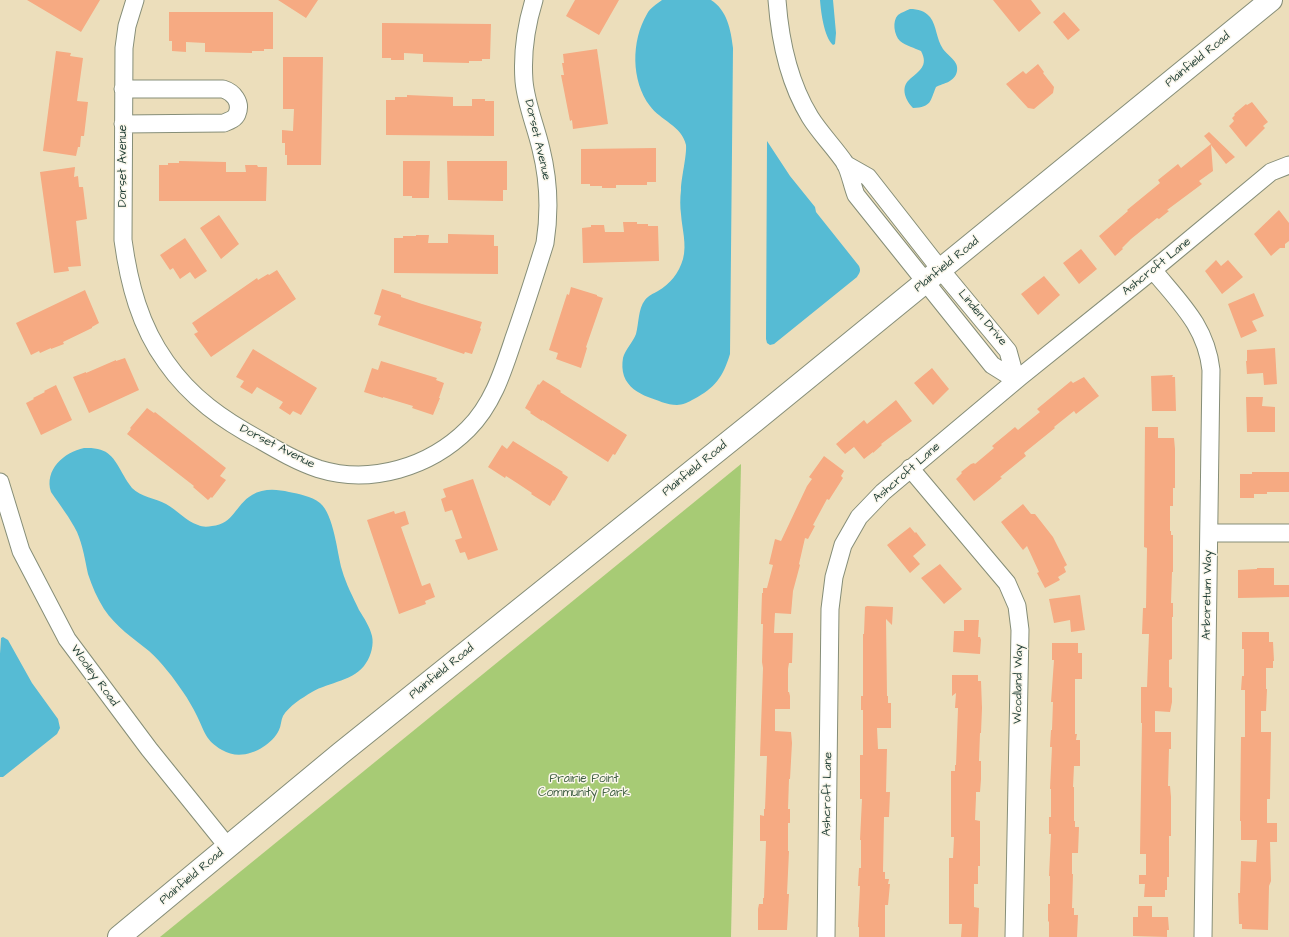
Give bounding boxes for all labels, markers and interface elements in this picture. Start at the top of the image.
street label: Plainfield Road [1163,29,1233,91]
street label: Dorset Avenue [521,98,553,182]
street label: Dorset Avenue [116,125,130,207]
street label: Plainfield Road [912,234,982,296]
street label: Ashcroft Lane [1120,235,1194,299]
street label: Linden Drive [954,287,1010,349]
street label: Dorset Avenue [237,422,317,472]
street label: Plainfield Road [660,438,730,500]
street label: Ashcroft Lane [870,440,944,506]
street label: Arboretum Way [1200,550,1216,640]
street label: Plainfield Road [407,641,477,703]
street label: Wooley Road [67,643,121,709]
street label: Woodland Way [1011,644,1027,724]
street label: Ashcroft Lane [820,752,836,836]
park label: Prairie Point Community Park [538,772,630,800]
street label: Plainfield Road [157,846,227,908]

